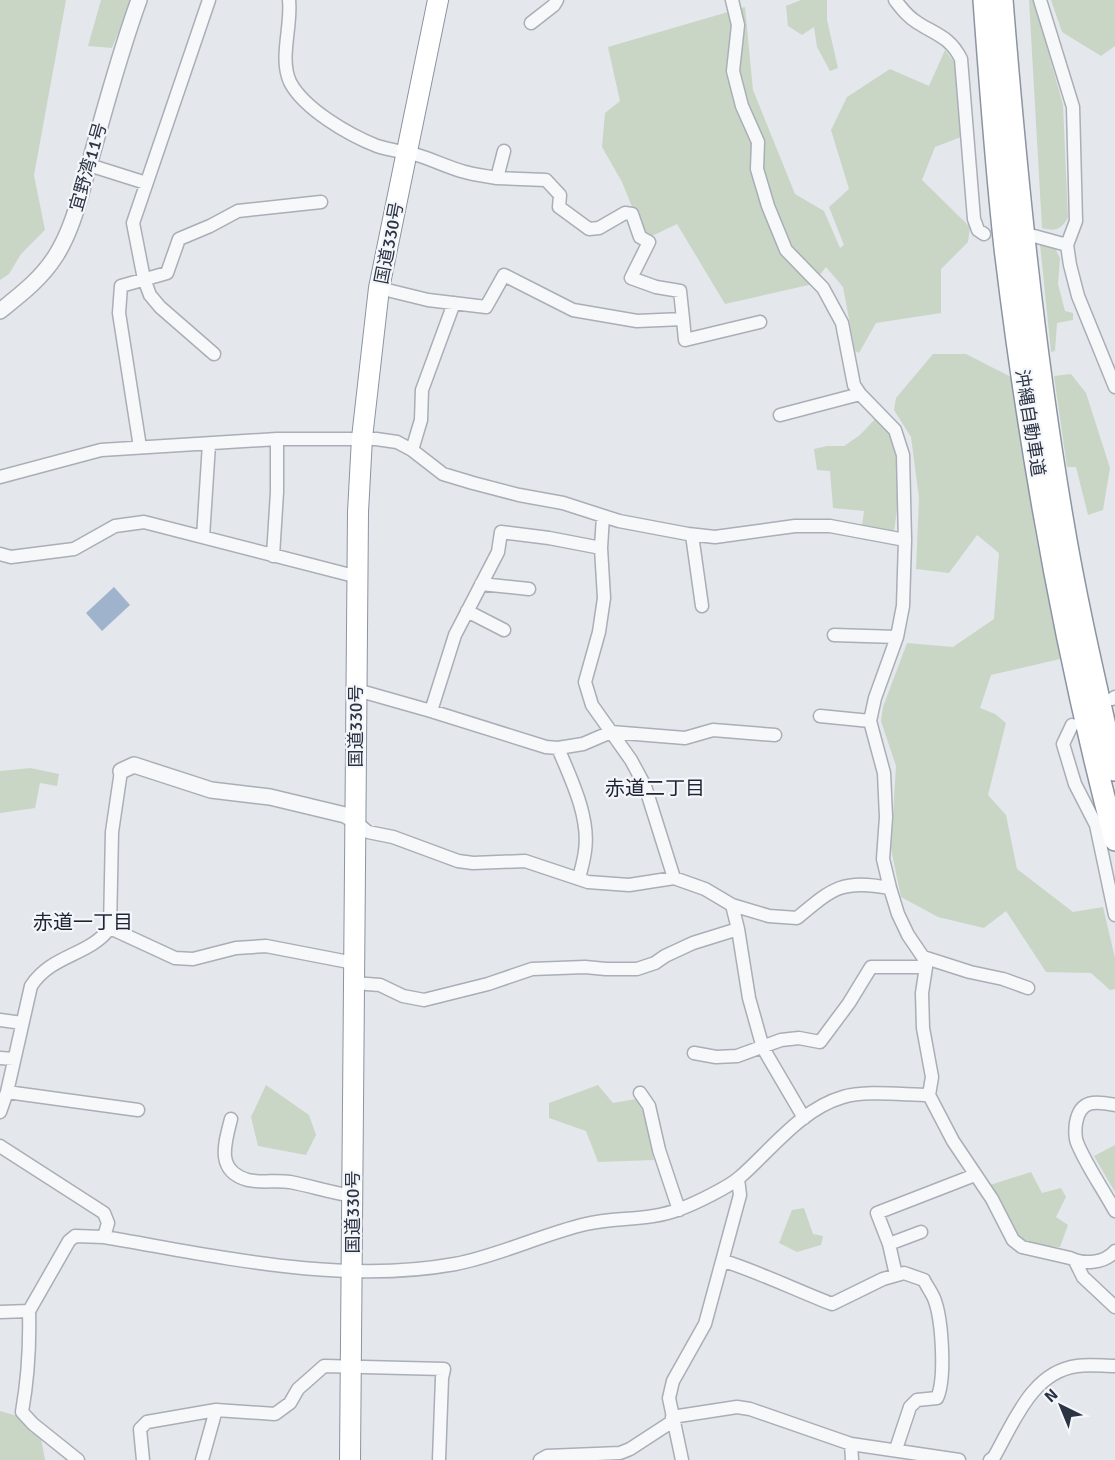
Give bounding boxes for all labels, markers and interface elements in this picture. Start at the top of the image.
street label: 宜野湾11号 [65,120,111,214]
street label: 国道330号 [370,200,408,286]
street label: 沖縄自動車道 [1011,368,1049,478]
street label: 国道330号 [345,684,367,768]
district label: 赤道二丁目 [605,776,705,801]
district label: 赤道一丁目 [33,910,133,935]
street label: 国道330号 [342,1170,364,1254]
north arrow [1031,1376,1091,1436]
text: N [1041,1385,1062,1407]

